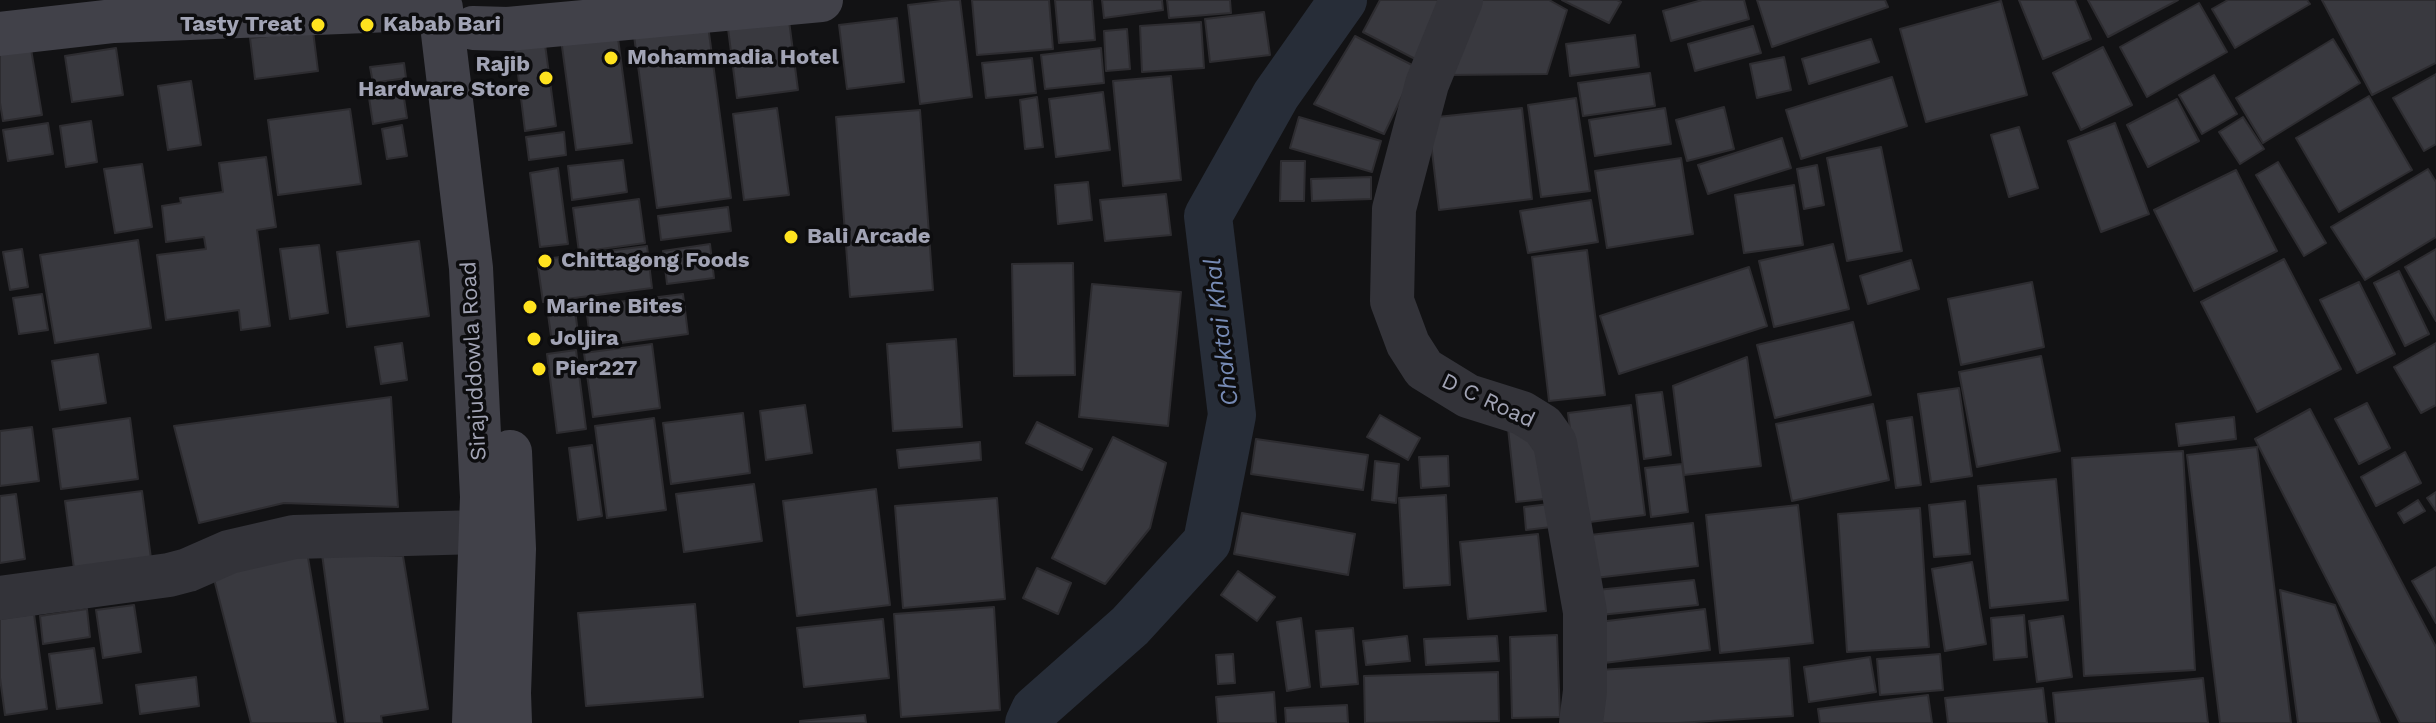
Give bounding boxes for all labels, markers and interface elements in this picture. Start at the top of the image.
place label: Tasty Treat [180,12,302,38]
place label: Kabab Bari [383,12,501,38]
marker: Tasty Treat [309,16,327,34]
marker: Kabab Bari [358,16,376,34]
place label: Mohammadia Hotel [627,45,839,71]
marker: Mohammadia Hotel [602,49,620,67]
place label: Rajib Hardware Store [358,52,530,104]
marker: Rajib Hardware Store [537,69,555,87]
place label: Bali Arcade [807,224,931,250]
marker: Bali Arcade [782,228,800,246]
place label: Chittagong Foods [561,248,749,274]
marker: Chittagong Foods [536,252,554,270]
water label: Chaktai Khal [1199,256,1245,408]
street label: Sirajuddowla Road [456,261,492,461]
place label: Marine Bites [546,294,683,320]
marker: Marine Bites [521,298,539,316]
place label: Joljira [550,326,619,352]
marker: Joljira [525,330,543,348]
place label: Pier227 [555,356,637,382]
marker: Pier227 [530,360,548,378]
street label: D C Road [1437,368,1539,434]

